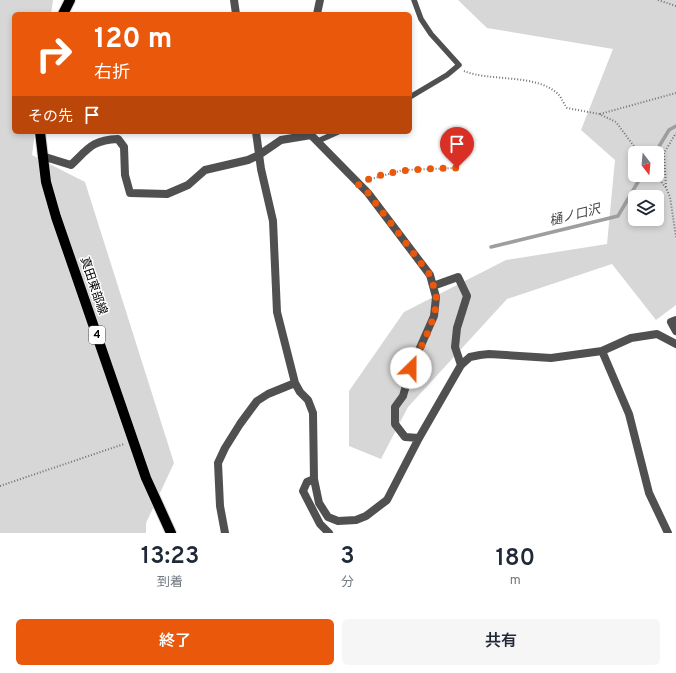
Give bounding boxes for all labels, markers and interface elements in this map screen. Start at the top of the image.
text: 120 m [94,22,172,58]
icon: right [28,28,80,80]
text: 右折 [94,62,130,85]
icon: arrive [81,104,103,126]
text: その先 [28,108,73,127]
pin [440,127,474,168]
icon: arrive [446,133,468,155]
north arrow [628,146,664,182]
map controls [628,146,664,226]
button: layers [628,190,664,226]
water label: 樋ノ口沢 [548,201,604,230]
street label: 真田東部線 [76,255,110,317]
road number: 4 [89,326,105,344]
position arrow [390,347,432,389]
text: 13:23 [141,542,199,572]
text: 3 [340,542,355,572]
text: 180 [495,544,535,574]
text: m [510,573,521,589]
text: 到着 [157,575,183,591]
text: 分 [341,575,354,591]
button: 終了 [16,619,334,665]
button: 共有 [342,619,660,665]

